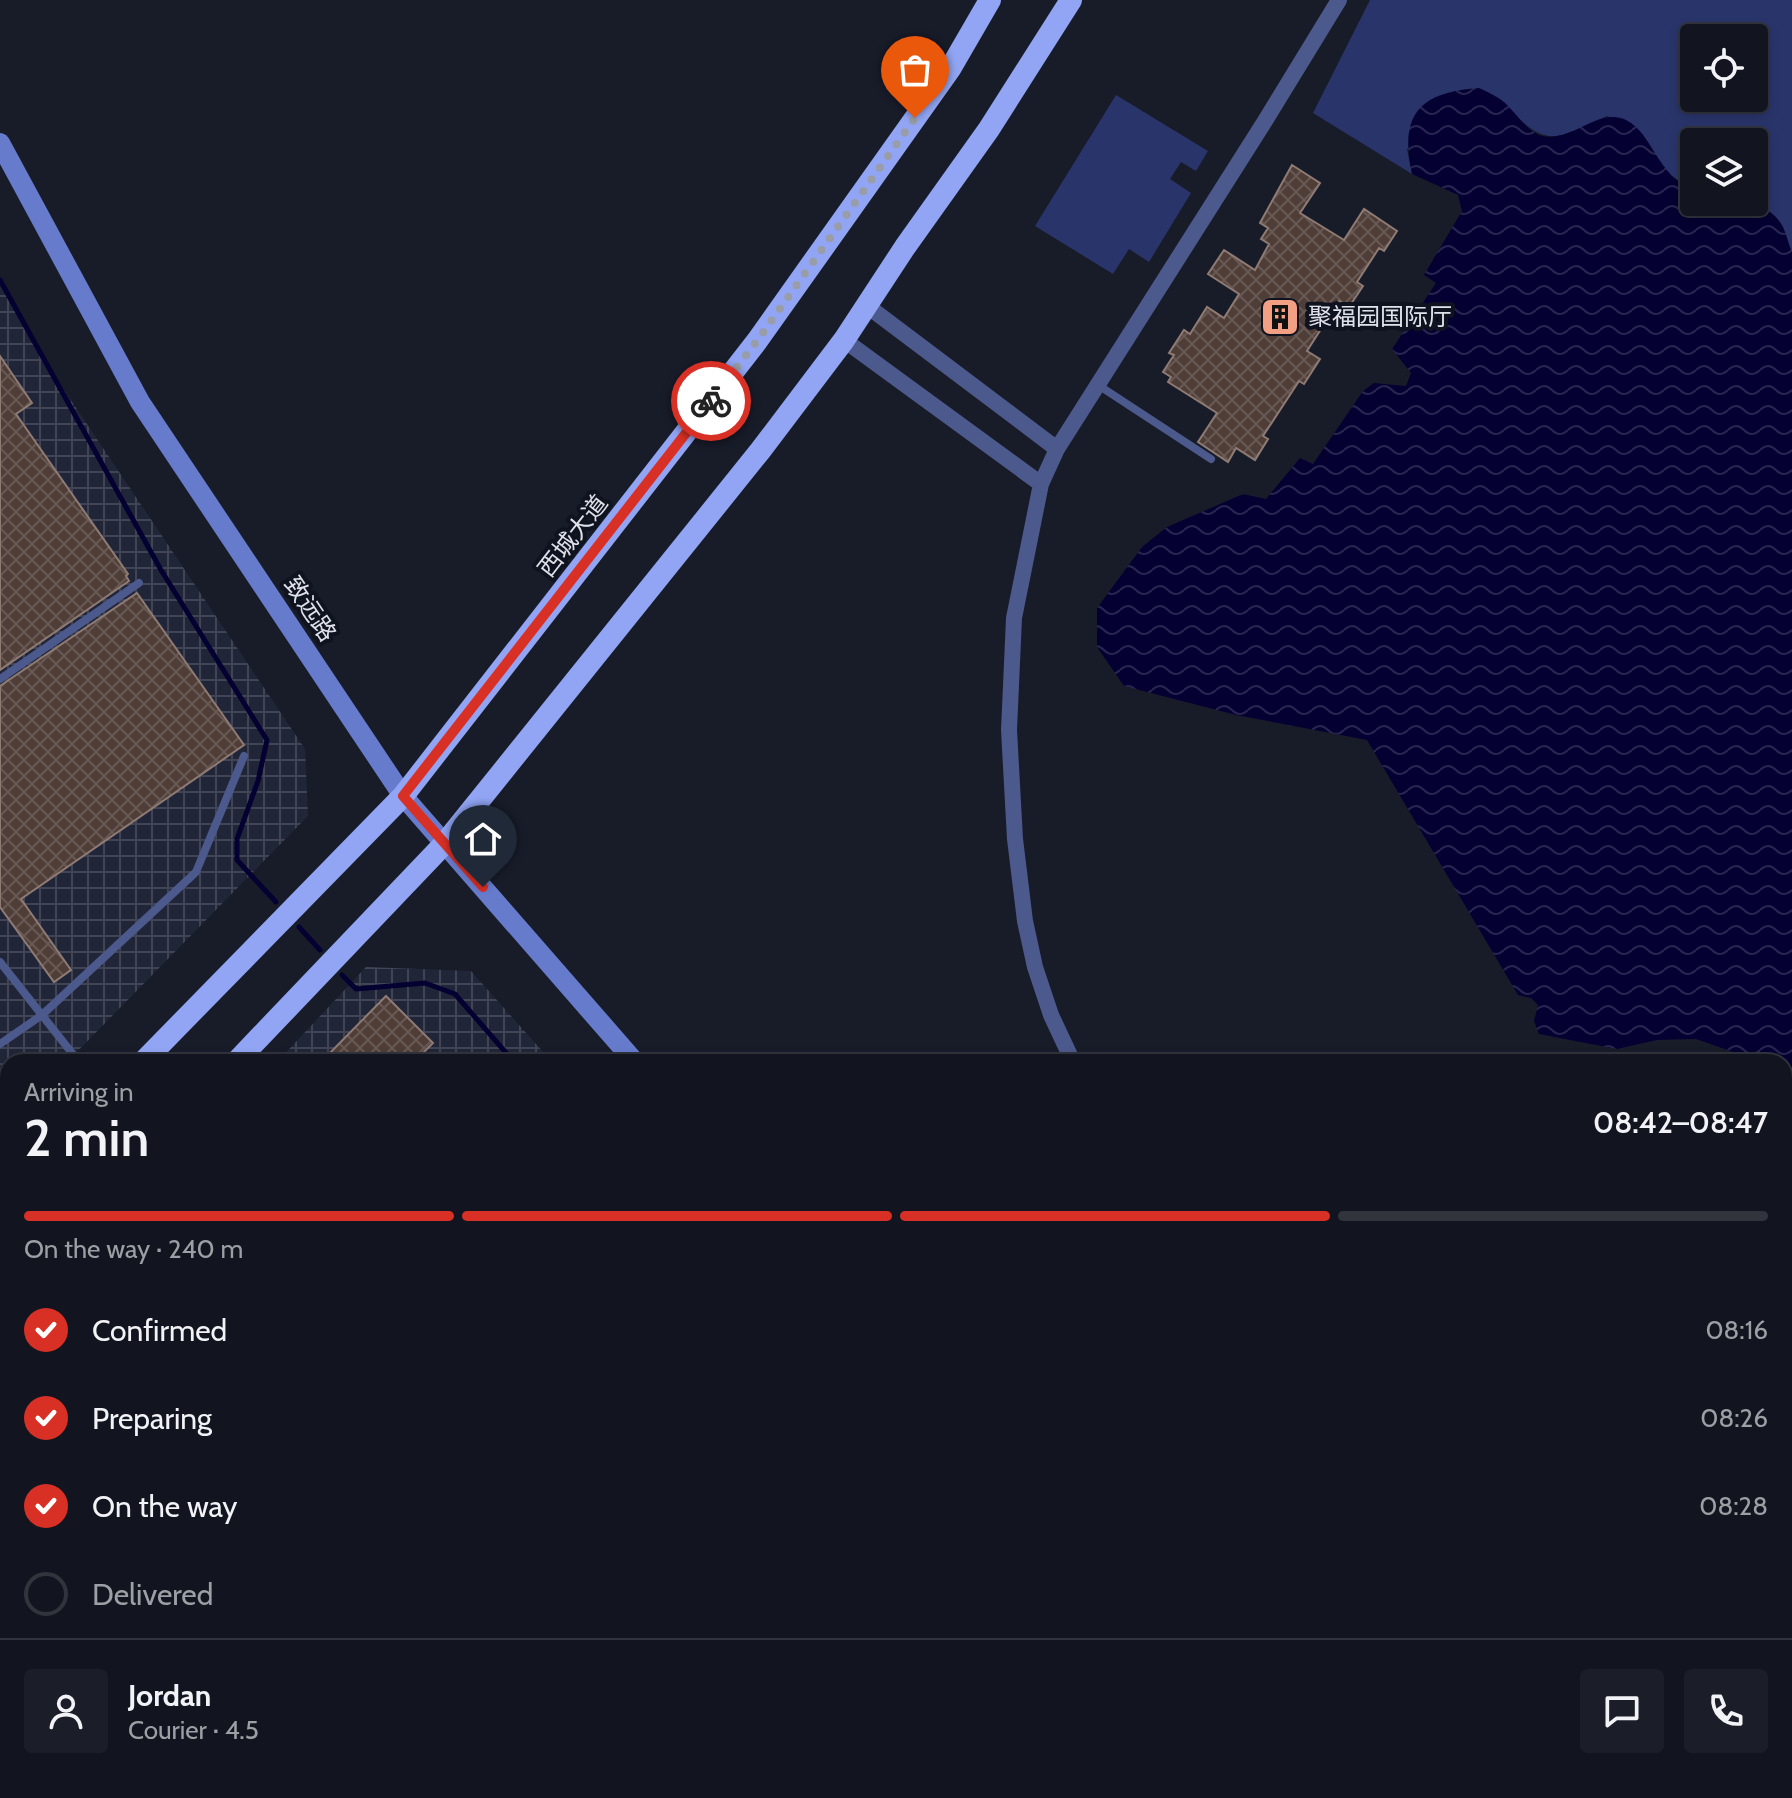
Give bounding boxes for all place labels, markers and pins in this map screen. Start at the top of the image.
pin [881,36,949,118]
building icon: 聚福园国际厅 [1259,296,1301,338]
place label: 聚福园国际厅 [1308,302,1452,331]
pin [449,805,517,887]

